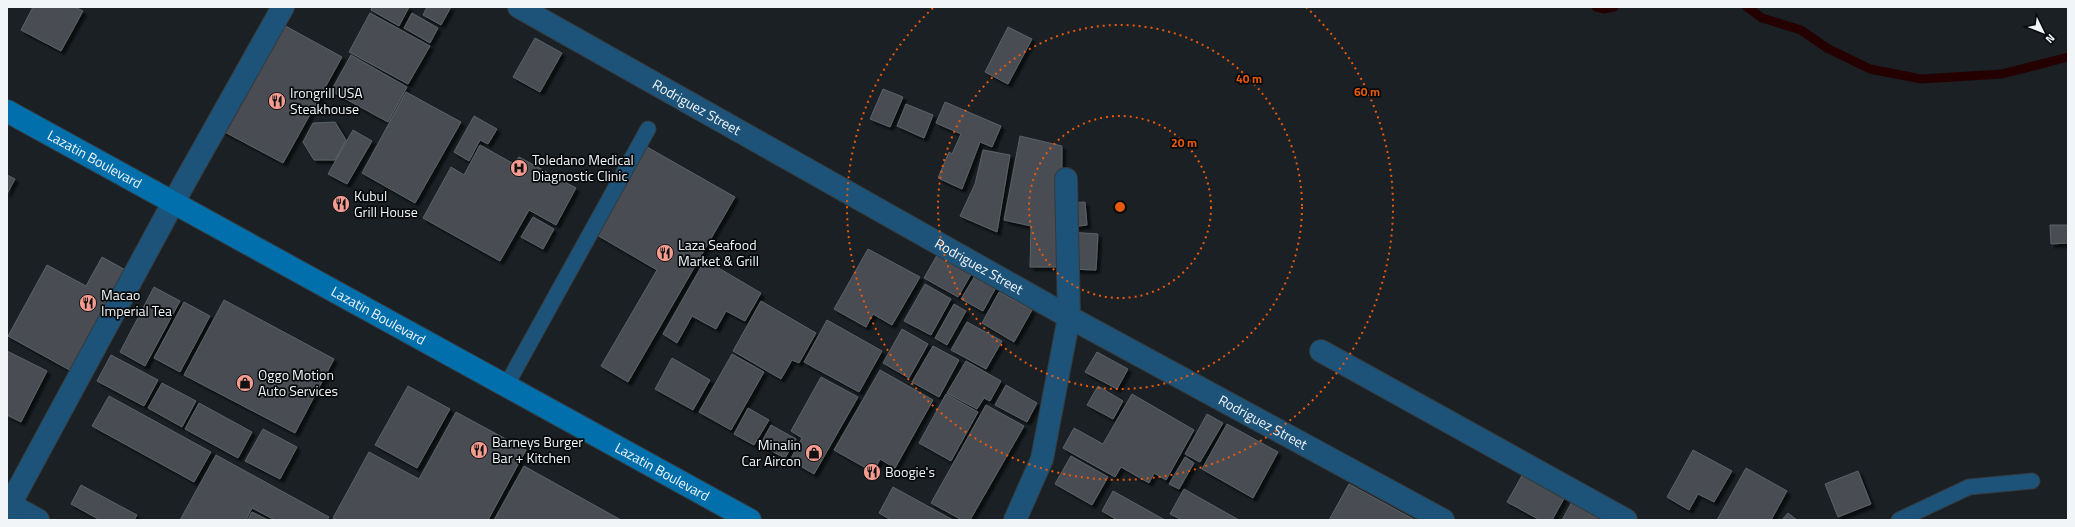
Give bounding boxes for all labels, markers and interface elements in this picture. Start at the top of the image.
north arrow [2023,12,2063,52]
text: N [2042,31,2059,47]
text: 40 m [1236,69,1262,88]
street label: Rodriguez Street [649,73,745,140]
place label: Irongrill USA Steakhouse [290,82,363,119]
text: 60 m [1354,82,1380,101]
restaurant icon: Irongrill USA Steakhouse [267,91,287,111]
street label: Lazatin Boulevard [44,124,146,193]
text: 20 m [1171,133,1197,152]
place label: Toledano Medical Diagnostic Clinic [532,149,634,186]
hospital icon: Toledano Medical Diagnostic Clinic [509,158,529,178]
place label: Kubul Grill House [354,185,418,222]
restaurant icon: Kubul Grill House [331,194,351,214]
centre of rings [1113,200,1127,214]
street label: Rodriguez Street [931,232,1027,299]
place label: Laza Seafood Market & Grill [678,234,759,271]
restaurant icon: Laza Seafood Market & Grill [655,243,675,263]
street label: Lazatin Boulevard [328,280,430,350]
place label: Macao Imperial Tea [101,284,172,321]
restaurant icon: Macao Imperial Tea [78,293,98,313]
place label: Oggo Motion Auto Services [258,364,338,401]
shop icon: Oggo Motion Auto Services [235,373,255,393]
street label: Rodriguez Street [1215,389,1312,455]
place label: Barneys Burger Bar + Kitchen [492,431,583,468]
place label: Minalin Car Aircon [741,434,801,471]
street label: Lazatin Boulevard [611,437,714,506]
restaurant icon: Barneys Burger Bar + Kitchen [469,440,489,460]
shop icon: Minalin Car Aircon [804,443,824,463]
place label: Boogie's [885,461,935,482]
restaurant icon: Boogie's [862,462,882,482]

